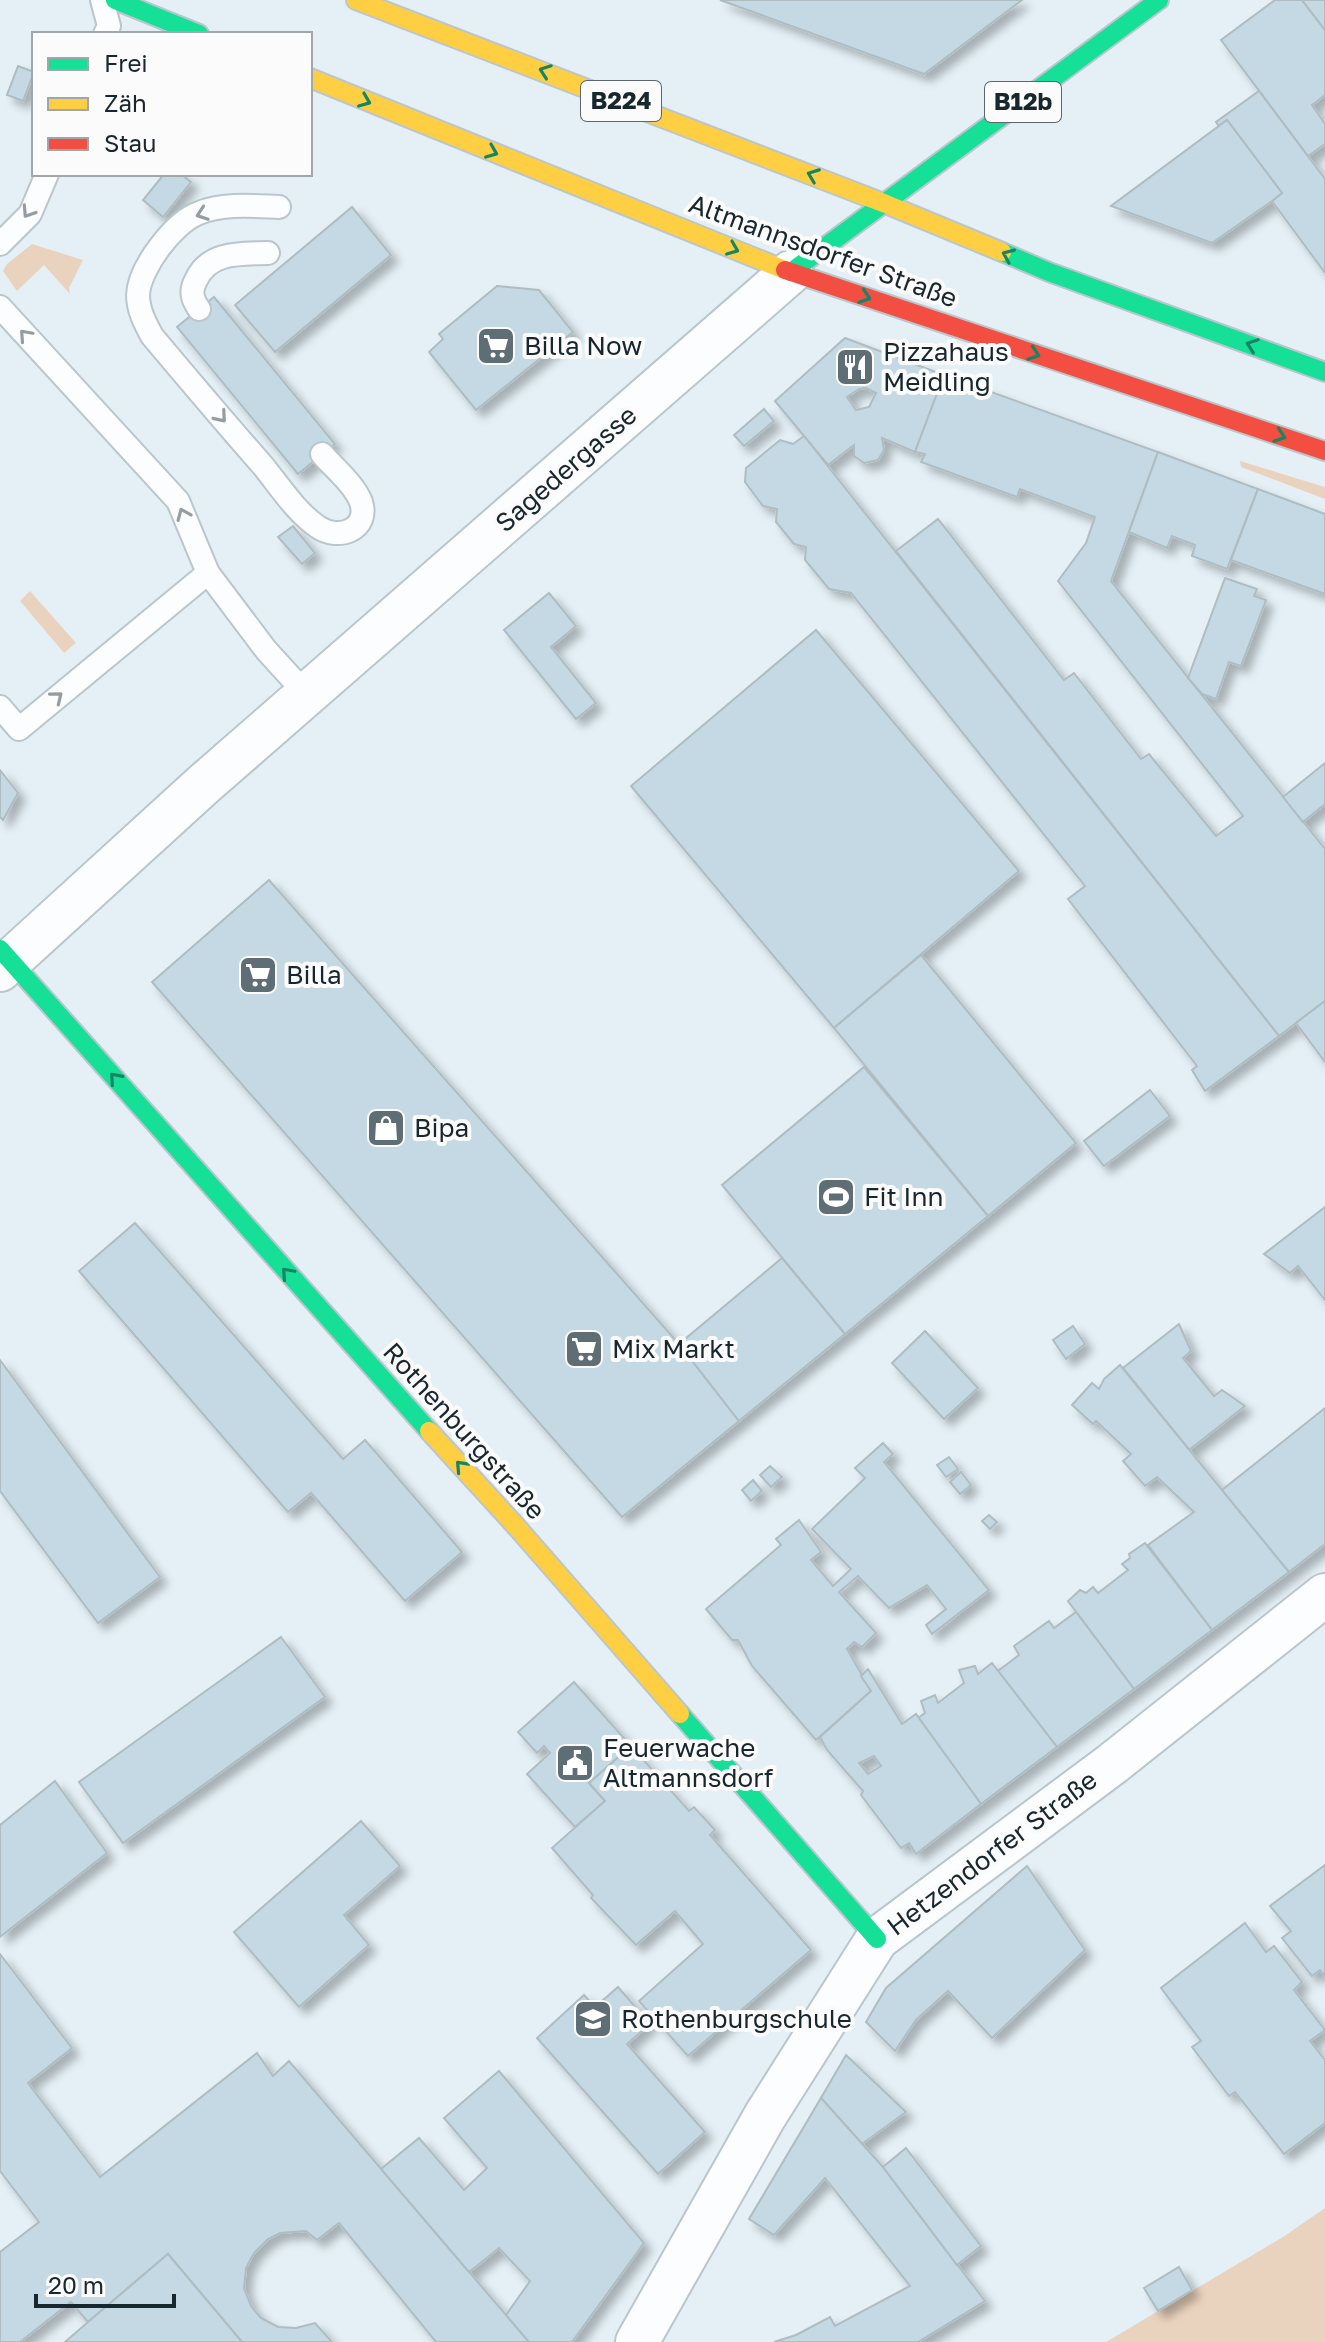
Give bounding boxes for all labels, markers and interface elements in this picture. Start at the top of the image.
legend [32,32,312,176]
text: Frei [104,48,148,77]
one-way arrow [539,64,553,81]
road number: B224 [581,81,661,121]
road number: B12b [985,82,1061,122]
text: Zäh [104,88,147,117]
one-way arrow [357,91,371,108]
text: Stau [104,128,157,157]
one-way arrow [484,142,498,159]
one-way arrow [807,168,821,185]
street label: Altmannsdorfer Straße [685,188,961,313]
one-way arrow [22,204,37,218]
one-way arrow [196,204,210,220]
one-way arrow [725,239,739,255]
one-way arrow [1002,248,1016,264]
one-way arrow [857,287,871,303]
supermarket icon: Billa Now [475,325,517,367]
one-way arrow [21,329,35,344]
place label: Billa Now [524,330,642,361]
place label: Pizzahaus Meidling [883,336,1009,397]
one-way arrow [1246,338,1260,355]
one-way arrow [1026,344,1040,360]
restaurant icon: Pizzahaus Meidling [834,346,876,388]
street label: Sagedergasse [489,399,643,538]
one-way arrow [211,408,226,423]
one-way arrow [1273,427,1287,443]
one-way arrow [177,508,193,522]
one-way arrow [48,692,62,707]
supermarket icon: Billa [237,954,279,996]
place label: Billa [286,959,342,990]
one-way arrow [110,1073,125,1088]
shop icon: Bipa [365,1107,407,1149]
place label: Bipa [414,1112,469,1143]
sports icon: Fit Inn [815,1176,857,1218]
place label: Fit Inn [864,1181,943,1212]
one-way arrow [282,1268,296,1282]
supermarket icon: Mix Markt [563,1328,605,1370]
place label: Mix Markt [612,1333,735,1364]
street label: Rothenburgstraße [377,1336,552,1525]
one-way arrow [455,1461,470,1475]
place label: Feuerwache Altmannsdorf [603,1732,773,1793]
public building icon: Feuerwache Altmannsdorf [554,1742,596,1784]
street label: Hetzendorfer Straße [881,1764,1103,1942]
school or university icon: Rothenburgschule [572,1998,614,2040]
place label: Rothenburgschule [621,2003,852,2034]
scale bar [36,2258,174,2308]
text: 20 m [48,2270,104,2299]

